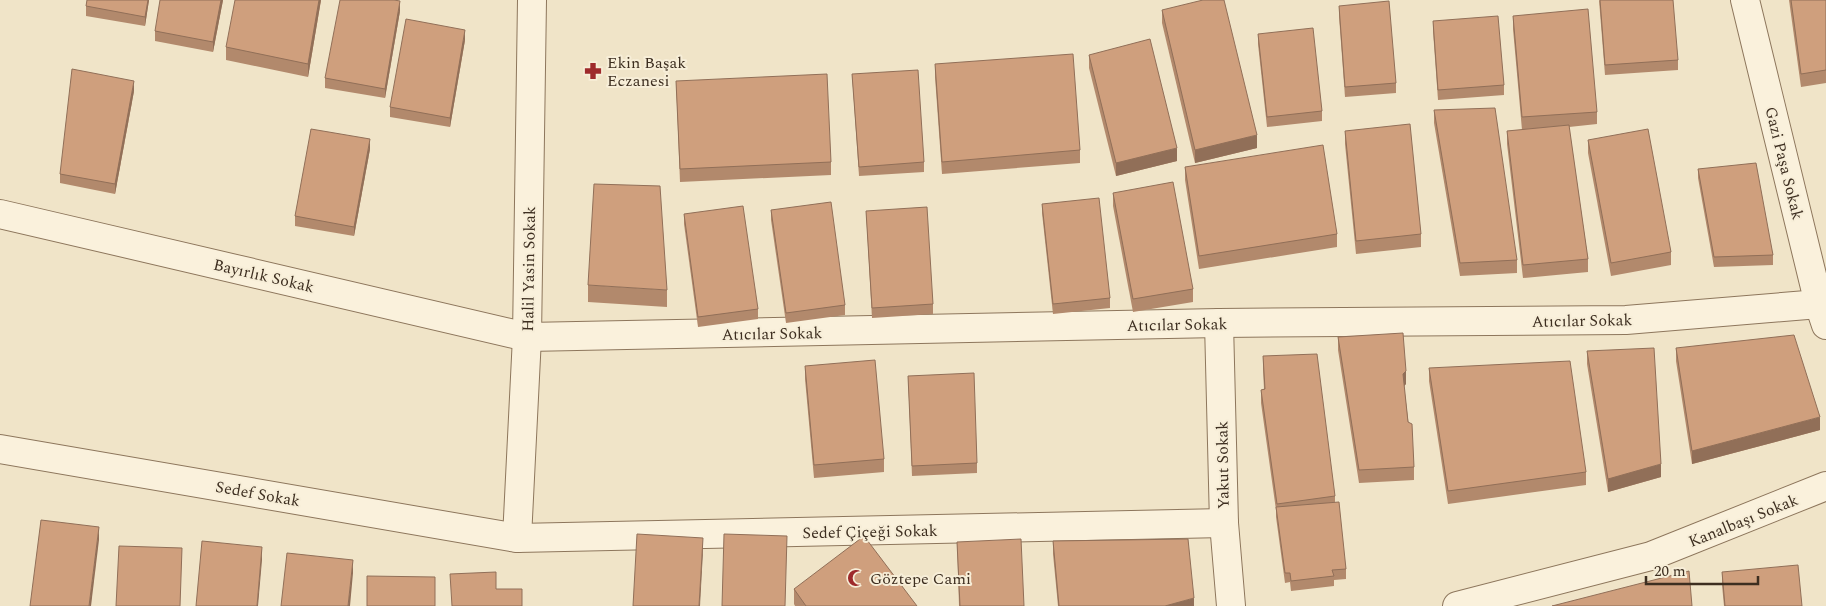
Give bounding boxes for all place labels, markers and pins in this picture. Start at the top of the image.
place label: Ekin Başak Eczanesi [607,51,686,93]
pharmacy icon: Ekin Başak Eczanesi [583,61,603,81]
place label: Göztepe Cami [870,567,971,591]
mosque icon: Göztepe Cami [846,568,866,588]

